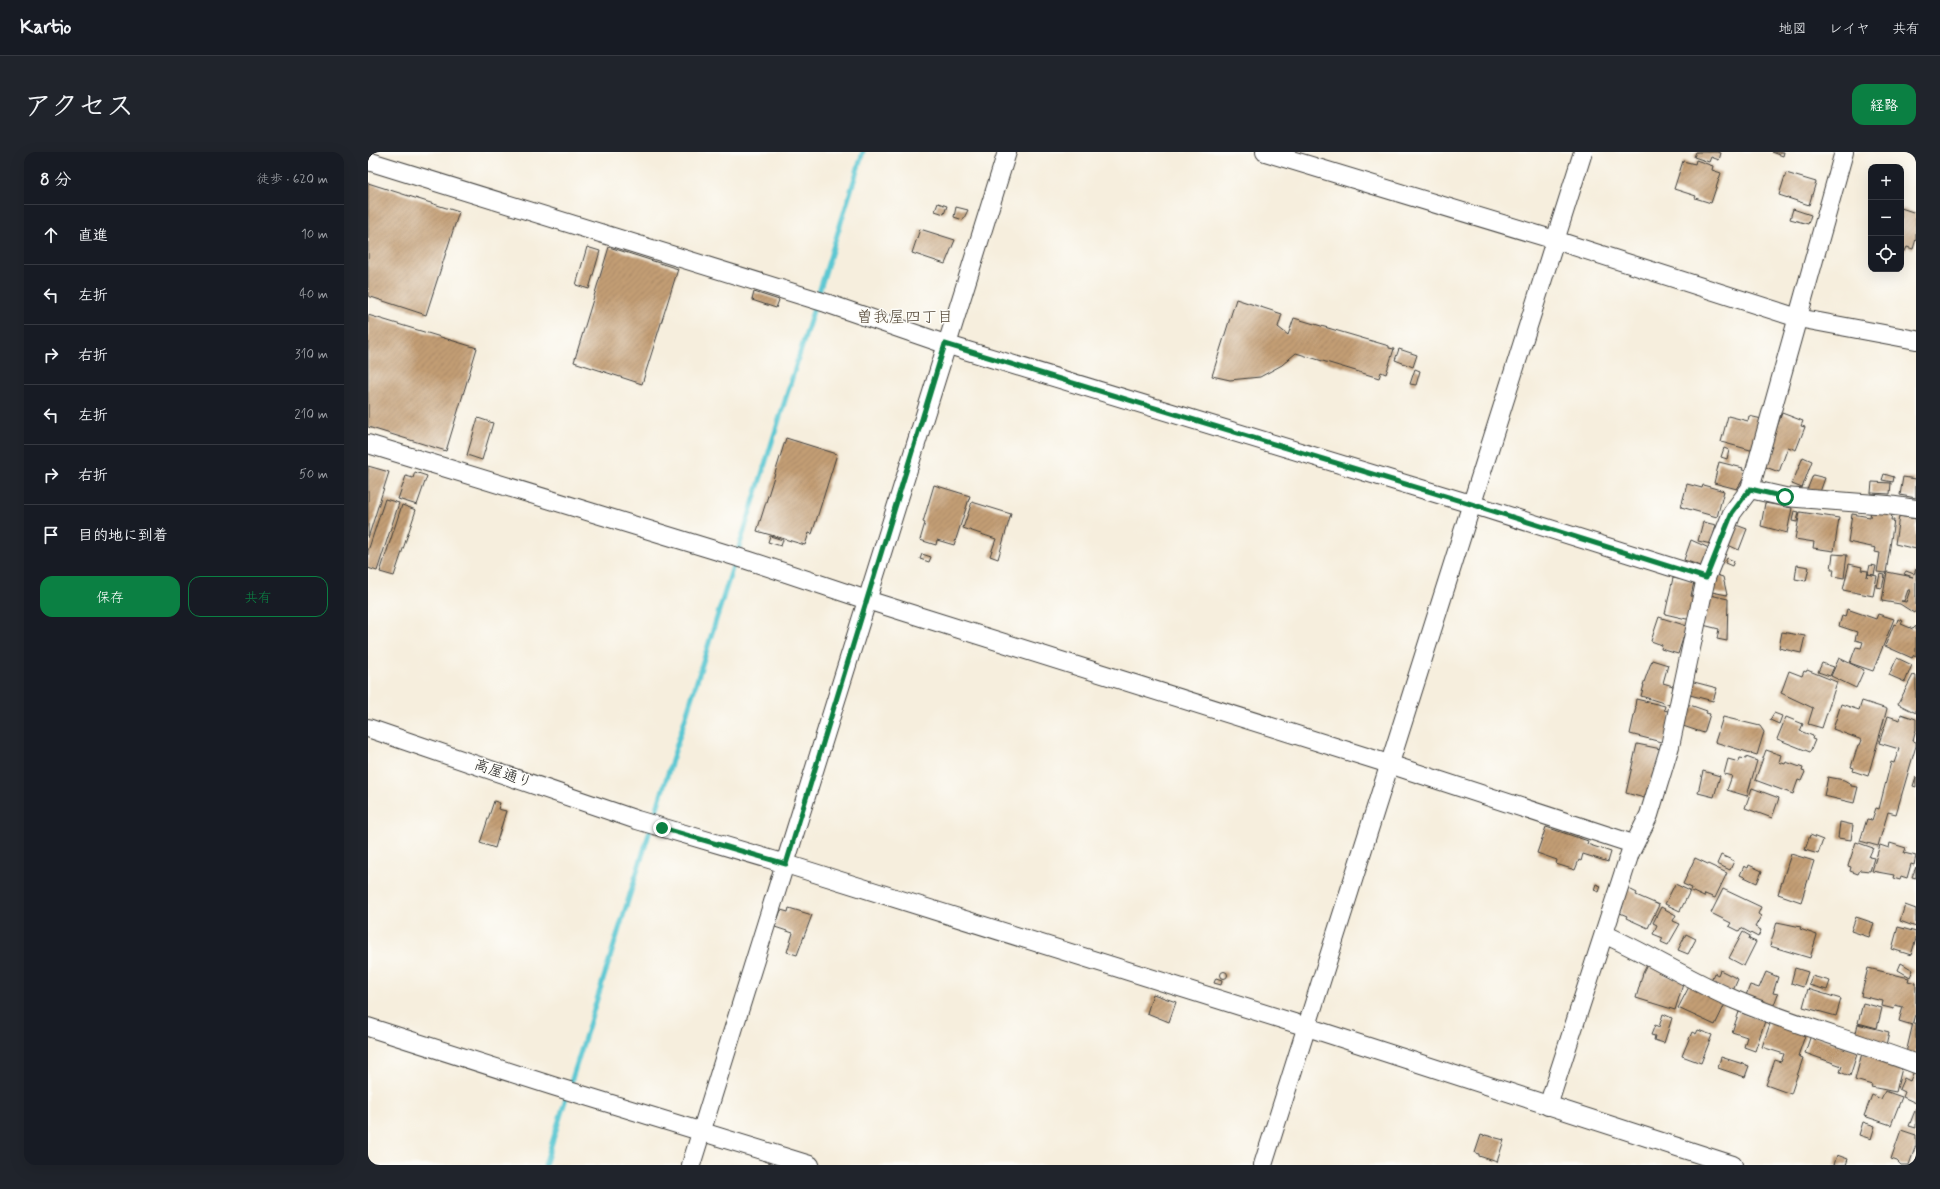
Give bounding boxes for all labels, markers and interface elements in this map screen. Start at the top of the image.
text: Kartio [20,15,71,40]
text: 地図 [1779,20,1807,38]
text: レイヤ [1829,20,1870,38]
text: 共有 [1892,20,1920,38]
button: 経路 [1852,84,1916,125]
text: アクセス [24,89,134,126]
map controls [1868,164,1904,272]
button: + [1868,164,1904,200]
text: 8 分 [40,169,71,191]
text: 徒歩 · 620 m [257,171,328,188]
button: − [1868,200,1904,236]
icon: ahead [40,224,62,246]
text: 直進 [78,226,108,246]
text: 10 m [301,226,328,243]
button: locate [1868,236,1904,272]
icon: left [40,284,62,306]
text: 左折 [78,286,108,306]
text: 40 m [299,286,328,303]
district label: 曽我屋四丁目 [857,307,953,328]
icon: right [40,344,62,366]
text: 右折 [78,346,108,366]
text: 310 m [295,346,328,363]
icon: left [40,404,62,426]
text: 左折 [78,406,108,426]
text: 210 m [294,406,328,423]
icon: right [40,464,62,486]
text: 右折 [78,466,108,486]
text: 50 m [299,466,328,483]
route start [1776,488,1794,506]
icon: arrive [40,524,62,546]
text: 目的地に到着 [78,526,168,546]
button: 保存 [40,576,180,617]
button: 共有 [188,576,328,617]
street label: 高屋通り [471,755,535,793]
route end [653,819,671,837]

